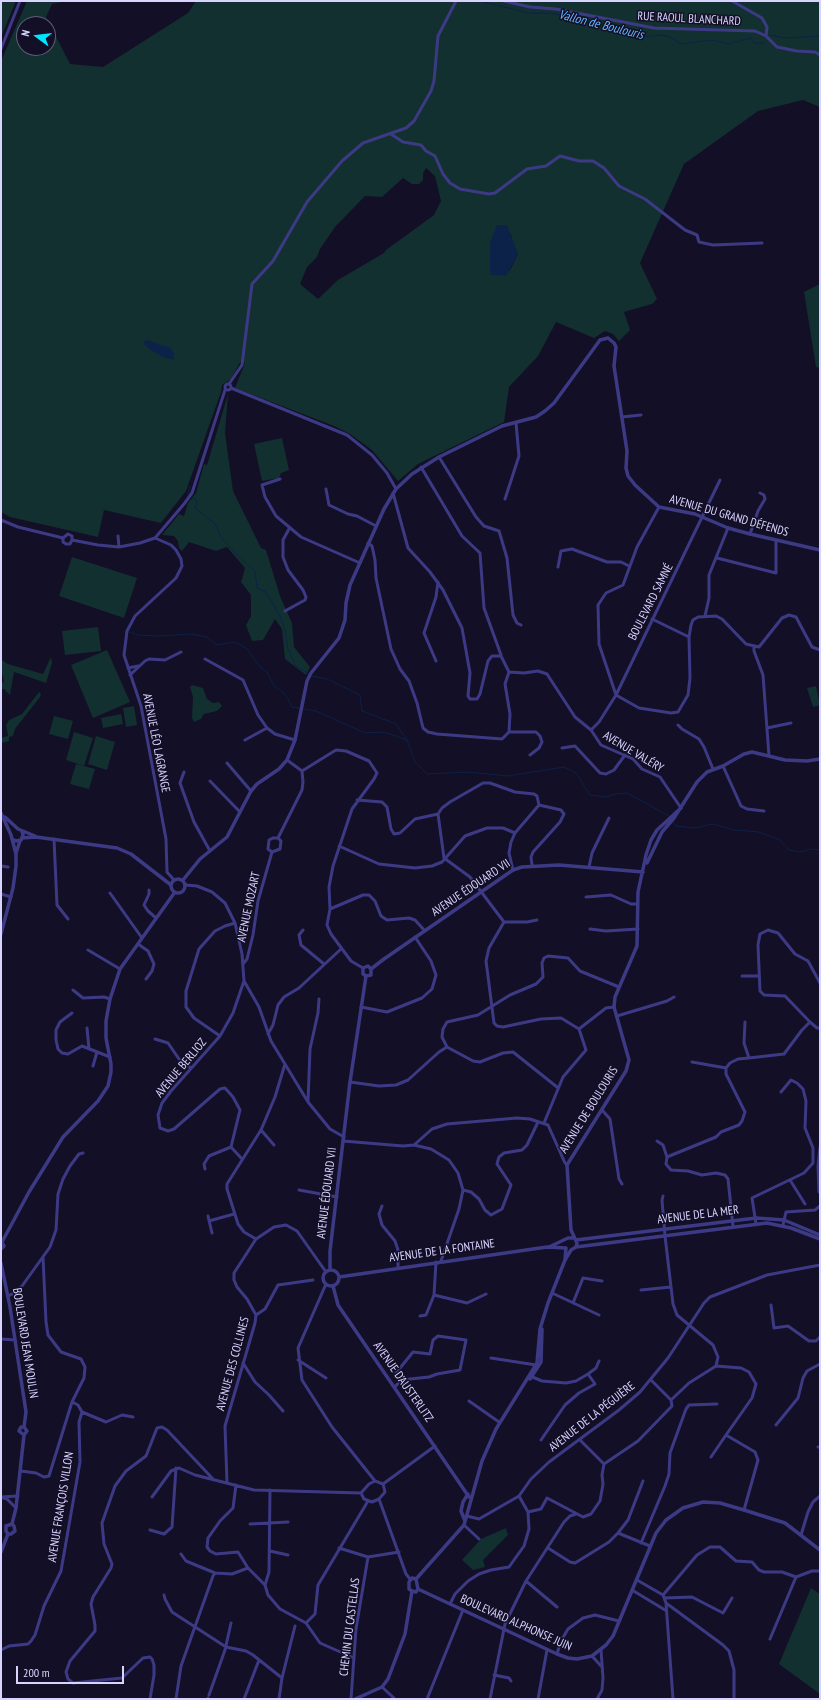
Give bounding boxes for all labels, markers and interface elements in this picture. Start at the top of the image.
water label: Vallon de Boulouris [557,7,645,43]
street label: RUE RAOUL BLANCHARD [637,9,741,29]
north arrow [16,16,56,56]
text: N [18,28,33,38]
street label: AVENUE DU GRAND DÉFENDS [668,492,790,540]
street label: BOULEVARD SAMNÉ [626,561,676,643]
street label: AVENUE LÉO LAGRANGE [139,692,173,794]
street label: AVENUE VALÉRY [600,728,666,776]
street label: AVENUE ÉDOUARD VII [429,856,513,920]
street label: AVENUE MOZART [235,870,263,944]
street label: AVENUE BERLIOZ [152,1036,210,1100]
street label: AVENUE DE BOULOURIS [556,1064,622,1156]
street label: AVENUE ÉDOUARD VII [314,1146,340,1240]
street label: AVENUE DE LA MER [656,1203,740,1227]
street label: AVENUE DE LA FONTAINE [388,1236,496,1266]
street label: BOULEVARD JEAN MOULIN [9,1287,41,1399]
street label: AVENUE DES COLLINES [214,1315,252,1413]
street label: AVENUE D'AUSTERLITZ [370,1339,436,1425]
street label: AVENUE DE LA PÉGUIÈRE [546,1379,638,1455]
street label: AVENUE FRANÇOIS VILLON [45,1451,77,1563]
street label: CHEMIN DU CASTELLAS [337,1577,363,1677]
street label: BOULEVARD ALPHONSE JUIN [458,1592,574,1654]
scale bar [18,1658,126,1684]
text: 200 m [23,1665,50,1680]

